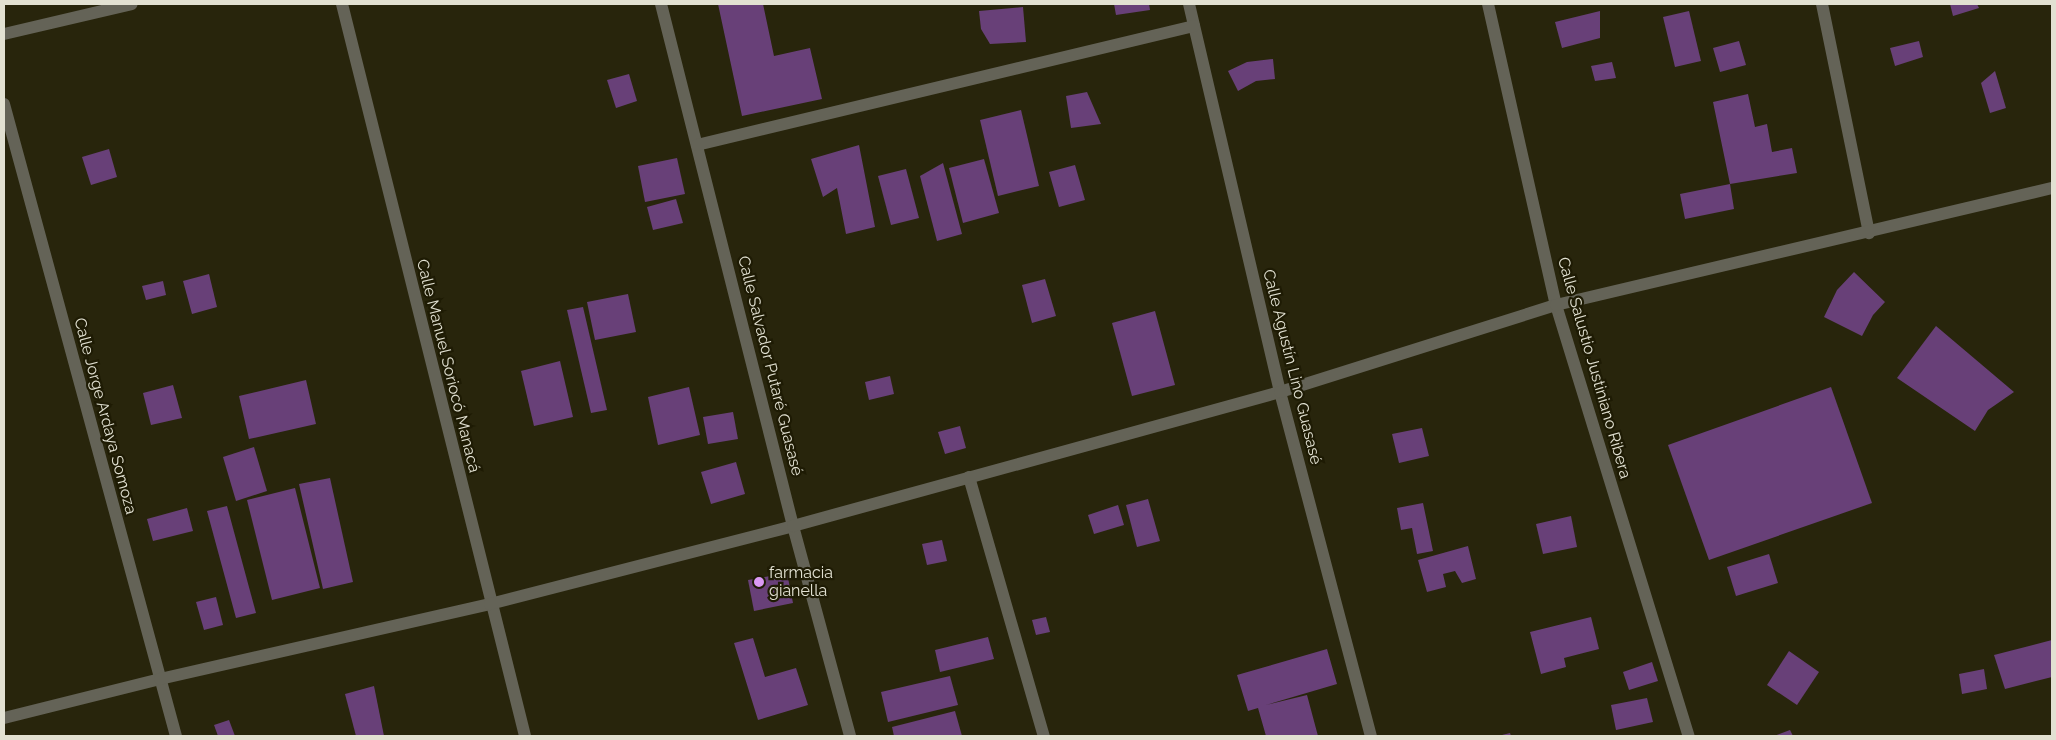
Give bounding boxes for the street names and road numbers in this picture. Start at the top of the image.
street label: Calle Salvador Putaré Guasasé [733,254,807,478]
street label: Calle Salustio Justiniano Ribera [1553,255,1635,481]
street label: Calle Manuel Soriocó Manacá [412,257,484,475]
street label: Calle Agustín Lino Guasasé [1258,267,1326,467]
street label: Calle Jorge Ardaya Somoza [69,315,141,517]

